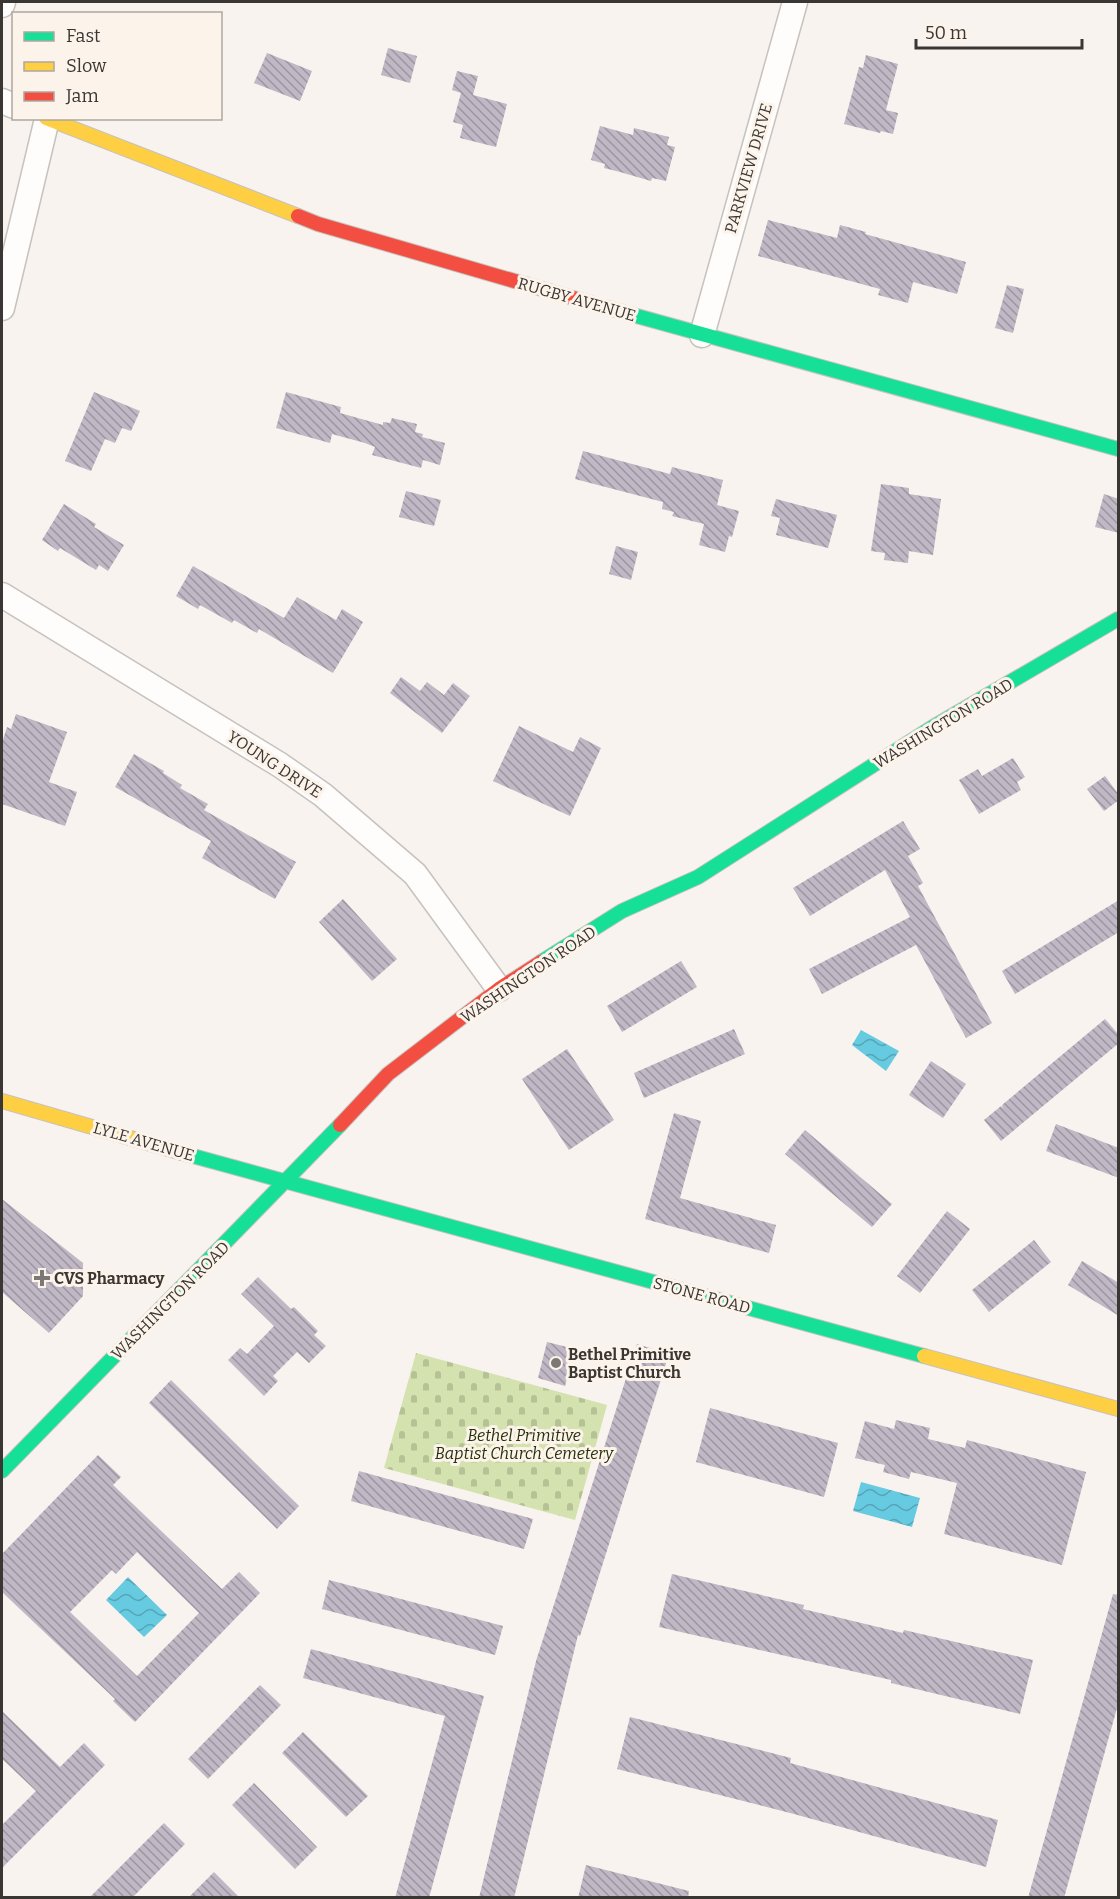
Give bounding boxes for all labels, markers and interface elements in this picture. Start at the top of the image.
legend [12,12,222,120]
scale bar [916,12,1082,50]
text: 50 m [925,22,967,44]
text: Fast [66,25,101,47]
text: Slow [66,55,107,77]
text: Jam [65,85,99,107]
street label: PARKVIEW DRIVE [721,101,776,235]
street label: RUGBY AVENUE [516,274,638,325]
street label: WASHINGTON ROAD [870,674,1016,772]
street label: YOUNG DRIVE [224,727,326,802]
street label: WASHINGTON ROAD [457,922,599,1027]
street label: LYLE AVENUE [91,1118,197,1165]
street label: WASHINGTON ROAD [107,1237,233,1363]
place label: CVS Pharmacy [54,1269,165,1288]
marker: CVS Pharmacy [35,1271,49,1285]
street label: STONE ROAD [651,1273,753,1318]
place label: Bethel Primitive Baptist Church [568,1345,691,1382]
marker: Bethel Primitive Baptist Church [549,1356,563,1370]
park label: Bethel Primitive Baptist Church Cemetery [435,1426,614,1463]

